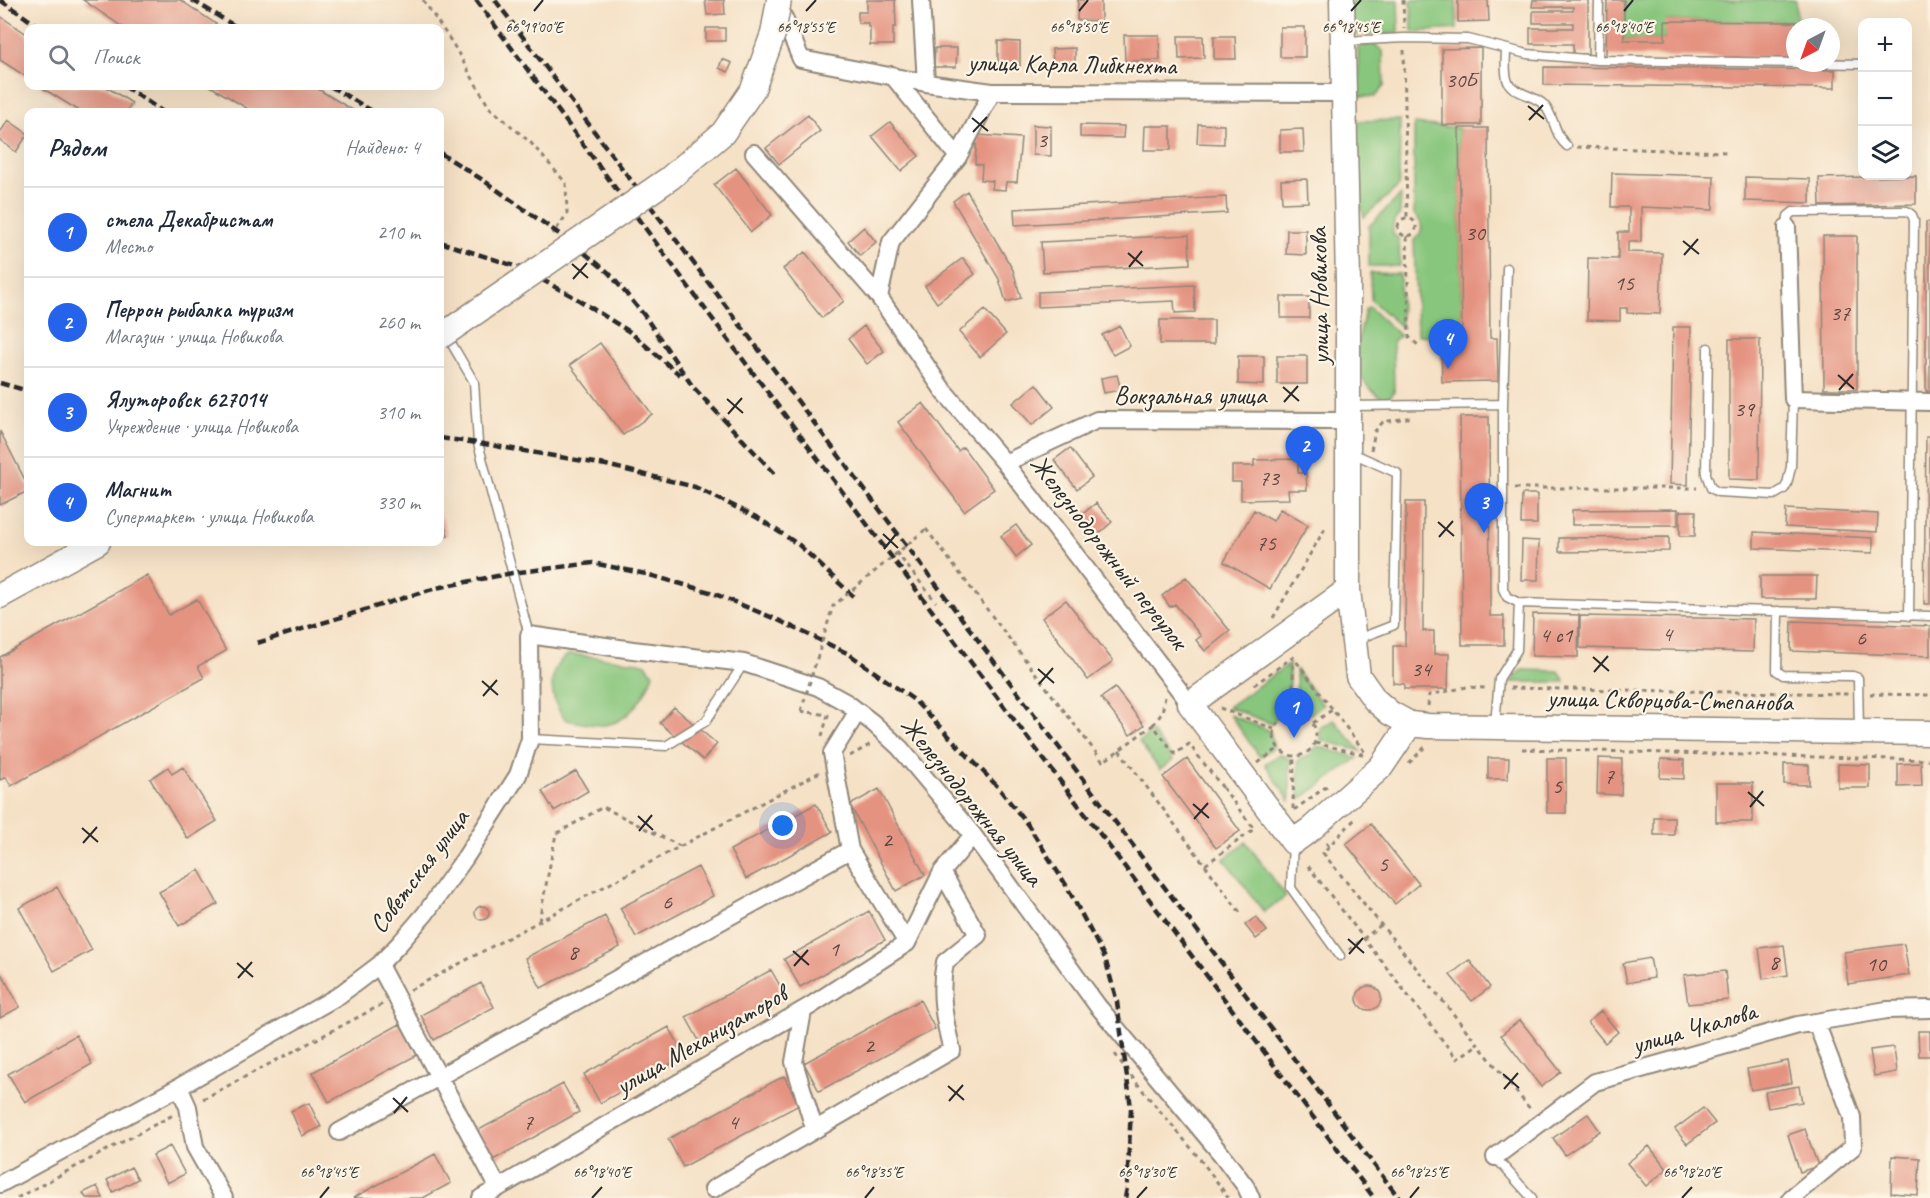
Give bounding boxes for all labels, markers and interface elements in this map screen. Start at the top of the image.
text: 66°19'00"E [505,18,565,37]
text: 66°18'55"E [777,18,837,37]
text: 66°18'50"E [1050,18,1110,37]
text: 66°18'45"E [1322,18,1382,37]
text: 66°18'40"E [1595,18,1655,37]
north arrow [1786,18,1840,72]
map controls [1858,18,1912,180]
button: + [1858,18,1912,72]
search box [24,24,444,90]
icon: search [45,41,78,74]
text: Поиск [93,43,139,71]
street label: улица Карла Либкнехта [965,46,1178,82]
house number: 30Б [1446,66,1480,94]
button: − [1858,72,1912,126]
house number: 3 [1037,126,1049,154]
button: layers [1858,126,1912,180]
text: Рядом [48,131,106,164]
text: Найдено: 4 [345,135,420,160]
text: стела Декабристам [105,206,272,234]
house number: 30 [1465,219,1487,247]
text: 1 [63,220,72,245]
text: 210 m [377,220,420,245]
street label: улица Новикова [1301,226,1337,367]
text: Место [105,234,152,259]
house number: 15 [1614,269,1635,297]
text: Перрон рыбалка туризм [105,296,293,324]
house number: 37 [1830,299,1851,327]
text: 2 [63,310,72,335]
text: 260 m [377,310,420,335]
pin: 4 [1428,320,1468,369]
text: Магазин · улица Новикова [105,324,282,349]
street label: Вокзальная улица [1114,379,1268,412]
text: Ялуторовск 627014 [105,386,266,414]
house number: 39 [1734,395,1756,423]
text: 3 [63,400,72,425]
text: 310 m [377,400,420,425]
text: Учреждение · улица Новикова [105,414,298,439]
pin: 2 [1286,426,1324,476]
street label: Железнодорожный переулок [1023,448,1197,658]
house number: 73 [1259,464,1281,492]
text: Магнит [105,476,171,504]
pin: 3 [1464,484,1504,533]
text: 4 [63,490,72,515]
text: 330 m [377,490,420,515]
text: Супермаркет · улица Новикова [105,504,313,529]
house number: 75 [1256,529,1277,557]
house number: 4 [1662,620,1674,648]
house number: 4 с1 [1540,621,1574,649]
house number: 6 [1856,624,1867,652]
house number: 34 [1411,655,1433,683]
street label: улица Скворцова-Степанова [1545,681,1795,719]
pin: 1 [1274,688,1314,738]
street label: Железнодорожная улица [893,709,1052,894]
house number: 7 [1604,762,1615,790]
house number: 5 [1552,772,1563,800]
street label: Советская улица [362,801,477,940]
your location [768,811,797,840]
house number: 2 [882,826,894,854]
house number: 5 [1378,850,1389,878]
house number: 6 [662,888,673,916]
house number: 1 [829,935,840,963]
house number: 8 [568,938,580,966]
house number: 8 [1769,948,1781,976]
house number: 10 [1866,950,1888,978]
street label: улица Механизаторов [608,975,796,1103]
street label: улица Чкалова [1626,994,1762,1062]
house number: 2 [864,1032,876,1060]
house number: 7 [523,1108,534,1136]
house number: 4 [728,1108,740,1136]
text: 66°18'45"E [300,1163,360,1182]
text: 66°18'40"E [573,1163,633,1182]
text: 66°18'35"E [845,1163,905,1182]
text: 66°18'30"E [1118,1163,1178,1182]
text: 66°18'25"E [1390,1163,1450,1182]
text: 66°18'20"E [1663,1163,1723,1182]

